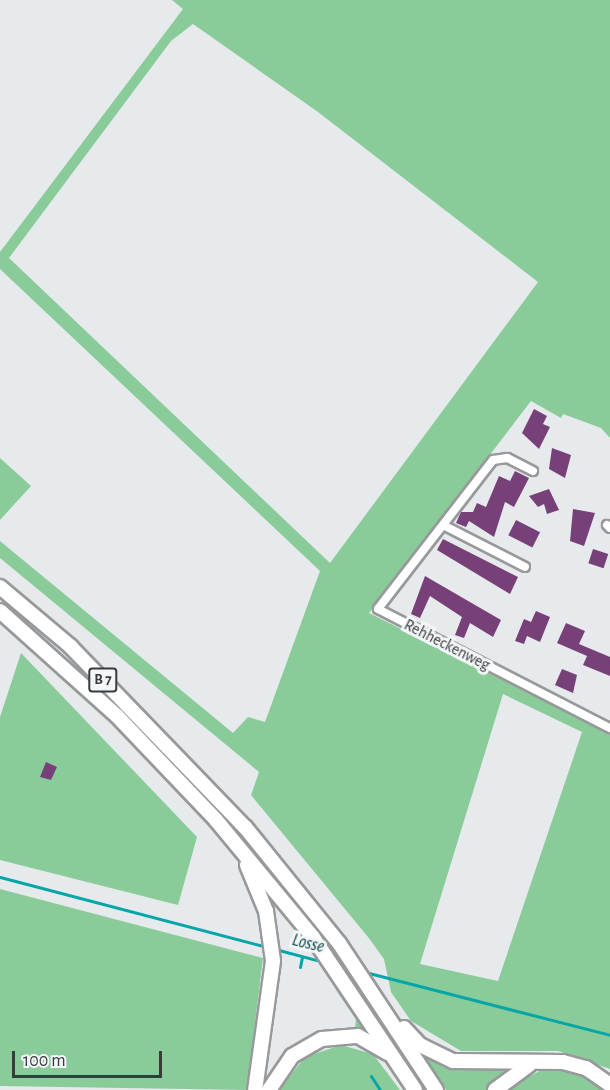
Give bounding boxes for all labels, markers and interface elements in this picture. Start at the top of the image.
street label: Rehheckenweg [401,615,493,675]
road number: B 7 [88,668,118,692]
water label: Losse [290,930,326,958]
scale bar [15,1039,165,1077]
text: 100 m [23,1052,66,1070]

